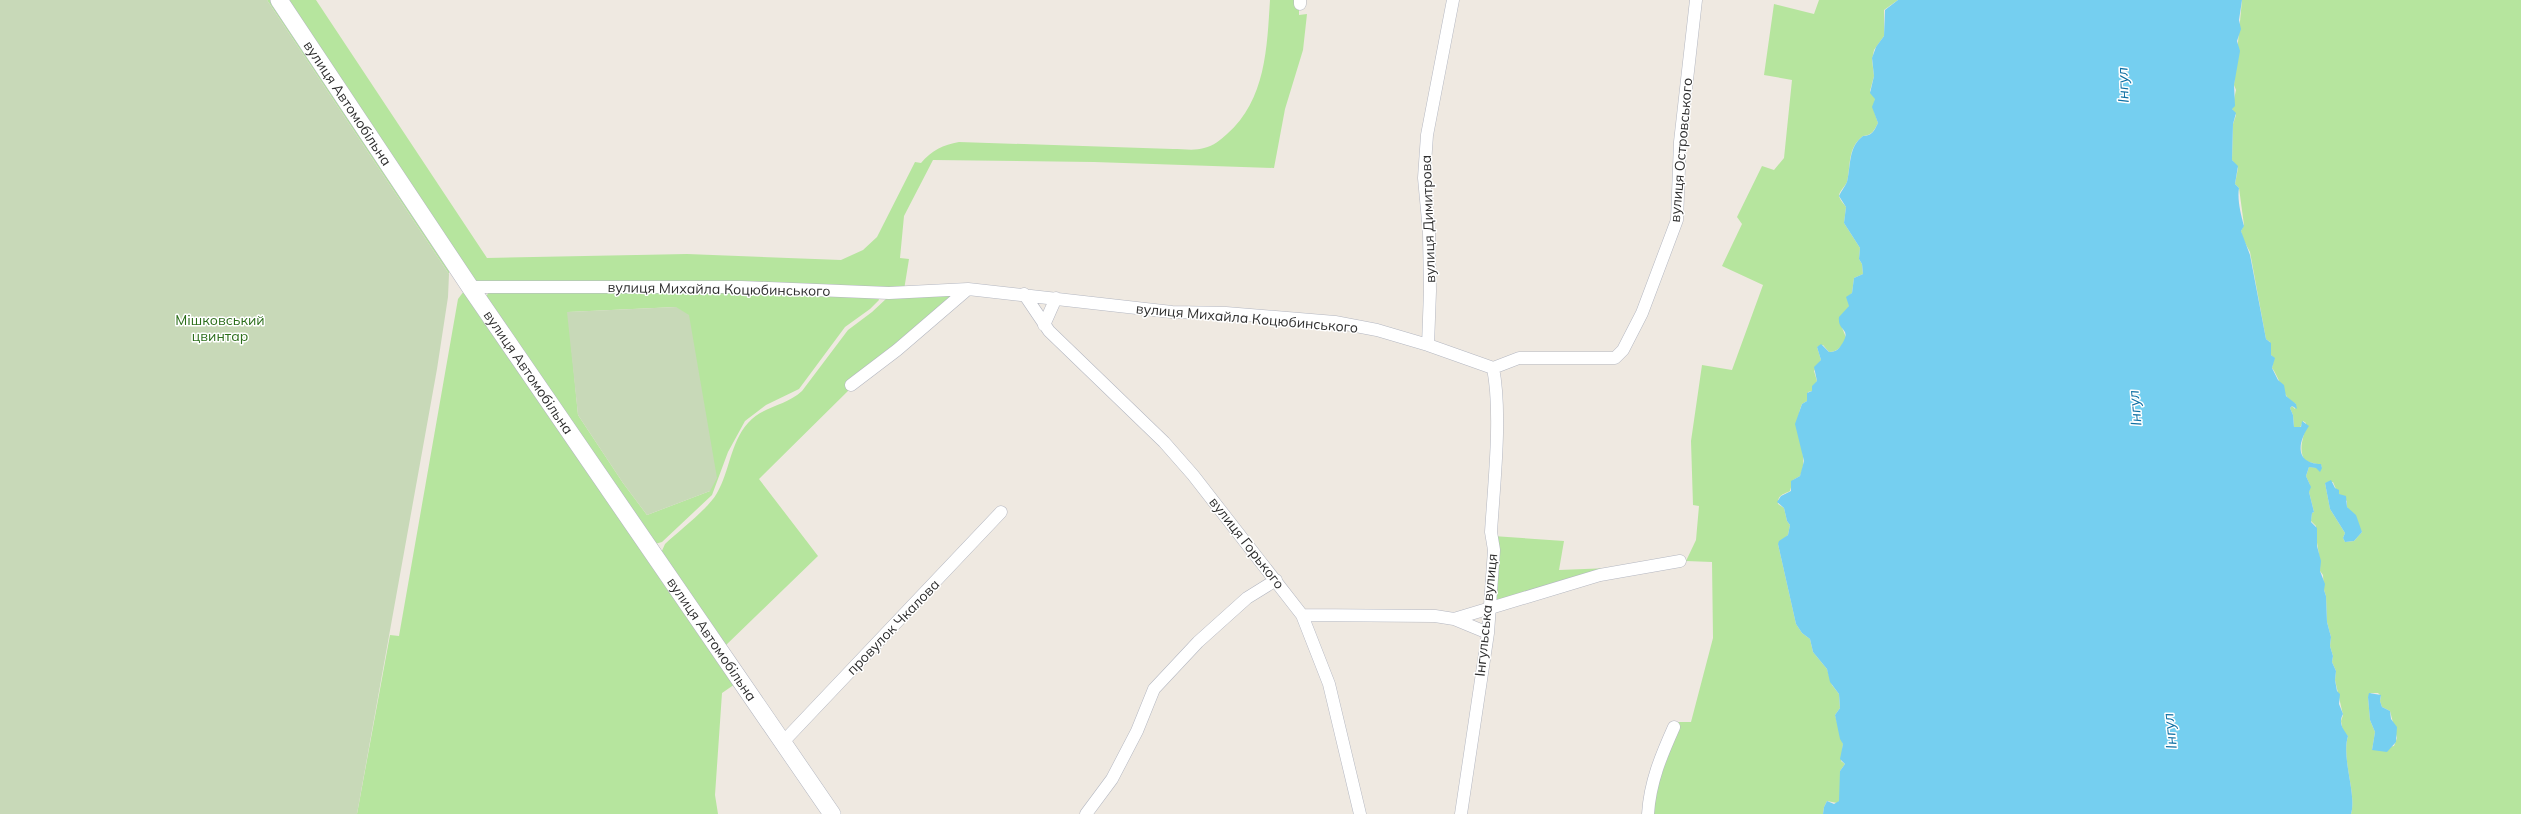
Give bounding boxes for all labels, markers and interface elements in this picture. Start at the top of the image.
street label: вулиця Автомобільна [300,37,396,169]
water label: Інгул [2112,67,2133,103]
street label: вулиця Островського [1666,77,1696,223]
street label: вулиця Димитрова [1417,155,1439,283]
street label: вулиця Михайла Коцюбинського [607,278,831,300]
street label: вулиця Михайла Коцюбинського [1135,299,1359,337]
street label: вулиця Автомобільна [480,307,577,437]
park label: Мішковський цвинтар [175,311,265,345]
water label: Інгул [2123,389,2146,427]
street label: вулиця Горького [1205,493,1289,593]
street label: Інгульська вулиця [1471,553,1501,677]
street label: вулиця Автомобільна [663,574,761,705]
street label: провулок Чкалова [843,575,943,679]
water label: Інгул [2158,712,2181,750]

